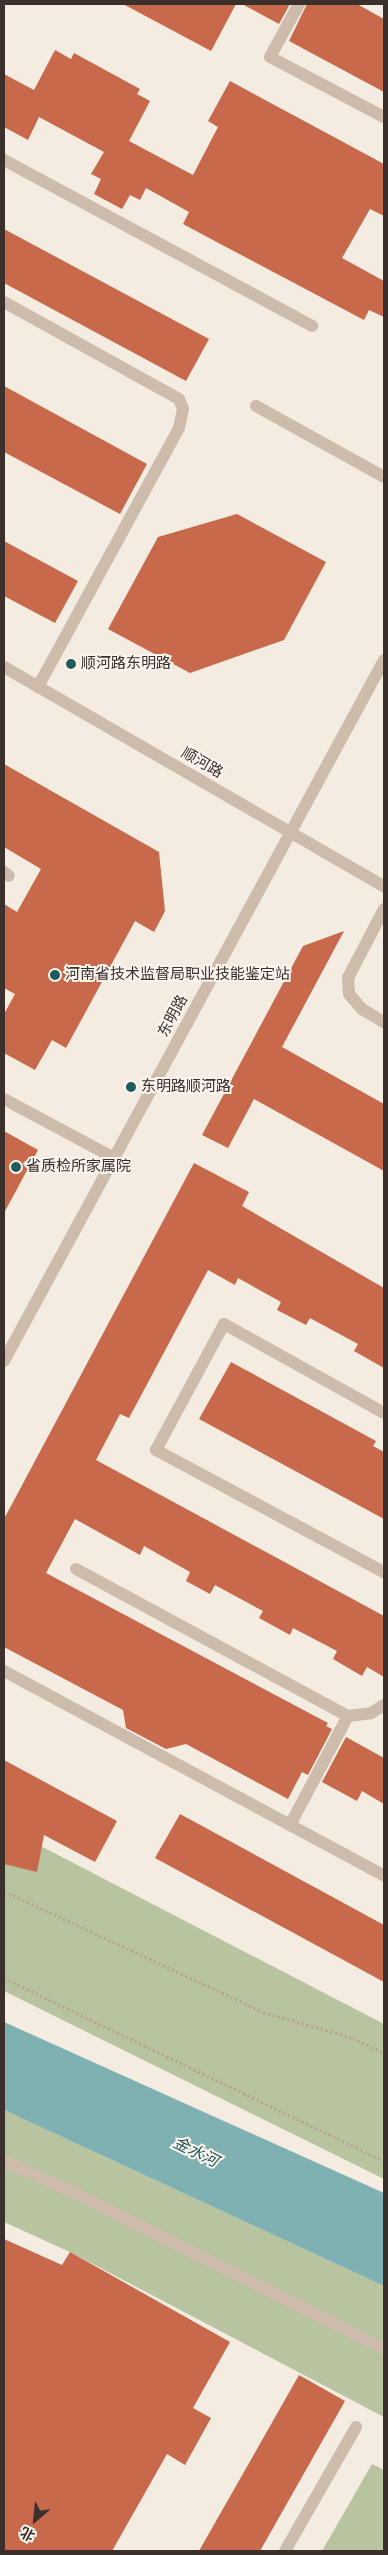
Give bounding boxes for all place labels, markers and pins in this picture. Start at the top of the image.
place label: 顺河路东明路 [81,655,171,673]
marker: 顺河路东明路 [65,658,77,670]
place label: 河南省技术监督局职业技能鉴定站 [65,966,290,984]
marker: 河南省技术监督局职业技能鉴定站 [49,969,61,981]
place label: 东明路顺河路 [141,1078,231,1096]
marker: 东明路顺河路 [125,1081,137,1093]
place label: 省质检所家属院 [26,1158,131,1176]
marker: 省质检所家属院 [10,1161,22,1173]

